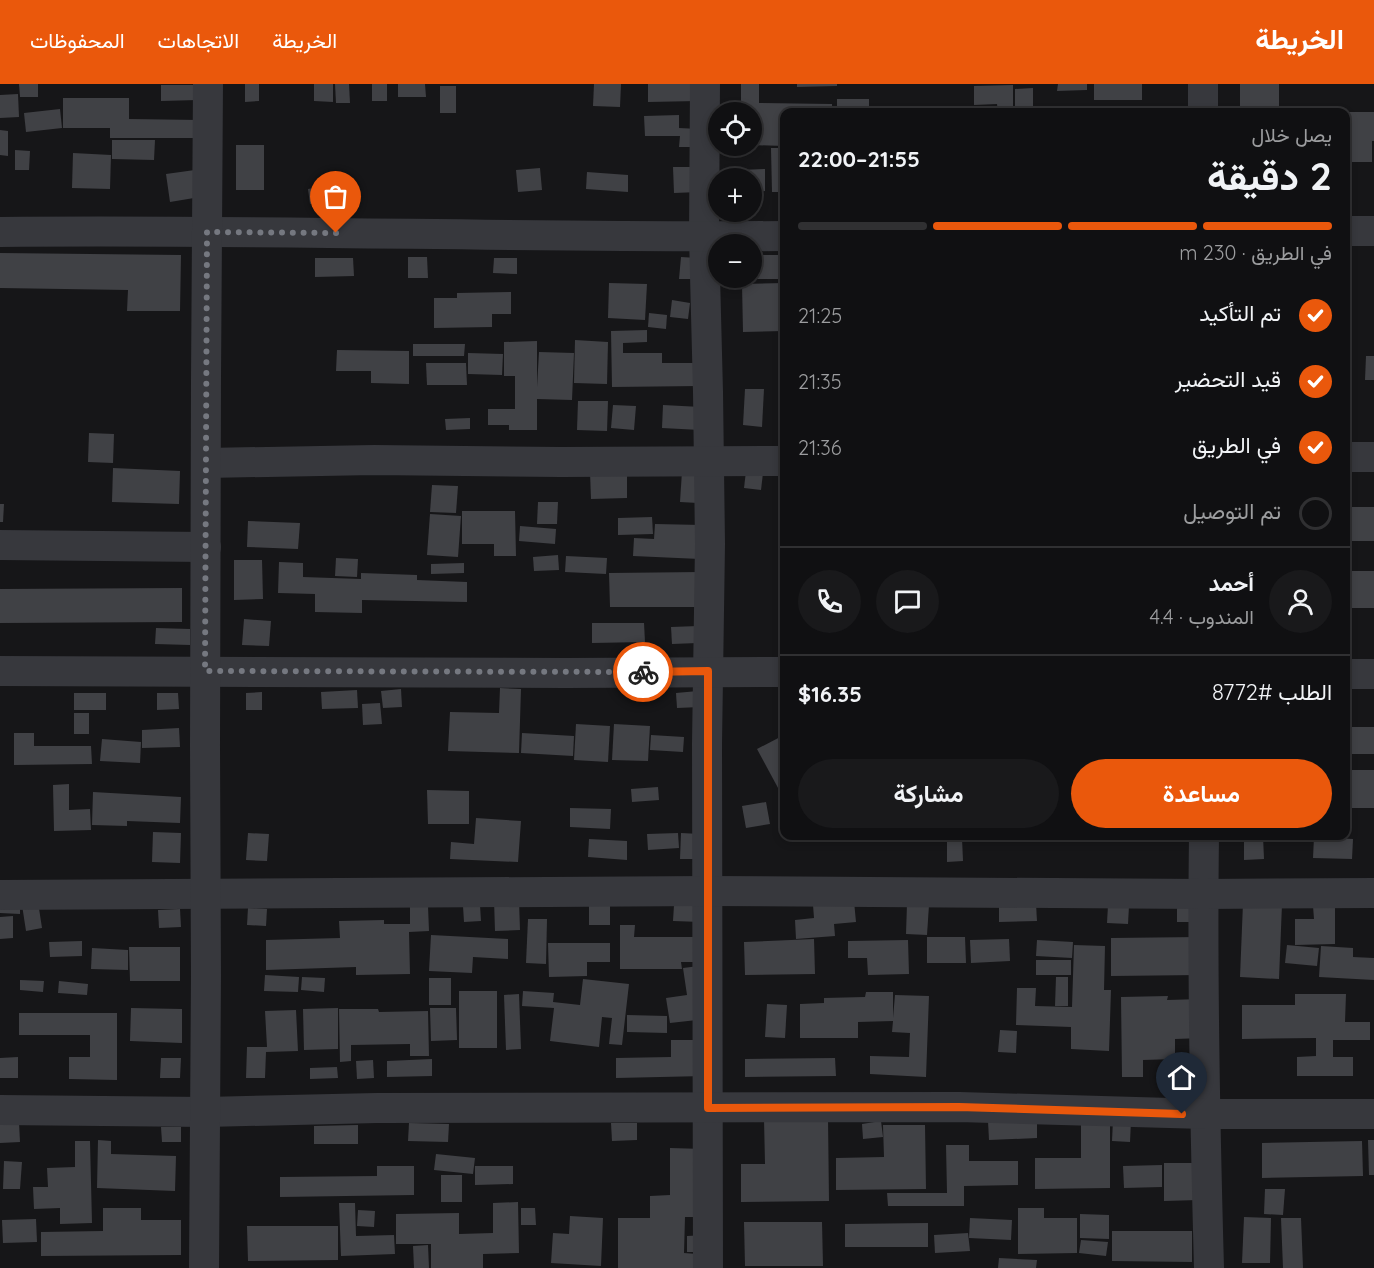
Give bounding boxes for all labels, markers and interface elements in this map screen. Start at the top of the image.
text: الخريطة [1255,21,1344,56]
text: المحفوظات [30,27,125,53]
text: الاتجاهات [158,27,239,53]
text: الخريطة [272,27,337,53]
map controls [708,102,762,288]
button: locate [708,102,762,156]
text: يصل خلال [1251,122,1332,147]
text: 21:55–22:00 [798,145,920,173]
text: 2 دقيقة [1207,151,1332,200]
button: + [708,168,762,222]
pin [310,171,361,233]
icon: bag [319,180,352,213]
button: − [708,234,762,288]
text: في الطريق · 230 m [1179,240,1332,265]
text: تم التأكيد [1199,299,1281,327]
icon: check [1299,299,1332,332]
text: 21:25 [798,303,842,328]
text: قيد التحضير [1175,365,1281,393]
icon: check [1299,365,1332,398]
text: 21:35 [798,369,842,394]
text: في الطريق [1192,431,1281,459]
icon: check [1299,431,1332,464]
text: 21:36 [798,435,841,460]
text: تم التوصيل [1183,497,1281,525]
text: أحمد [1209,569,1254,597]
button: phone [798,570,861,633]
button: chat [876,570,939,633]
button: person [1269,570,1332,633]
text: المندوب · 4.4 [1149,604,1254,629]
courier [613,642,673,702]
icon: bike [627,656,660,689]
text: الطلب #8772 [1212,678,1332,706]
text: $16.35 [798,680,862,708]
button: مشاركة [798,759,1059,828]
button: مساعدة [1071,759,1332,828]
pin [1156,1052,1207,1114]
icon: home [1165,1061,1198,1094]

